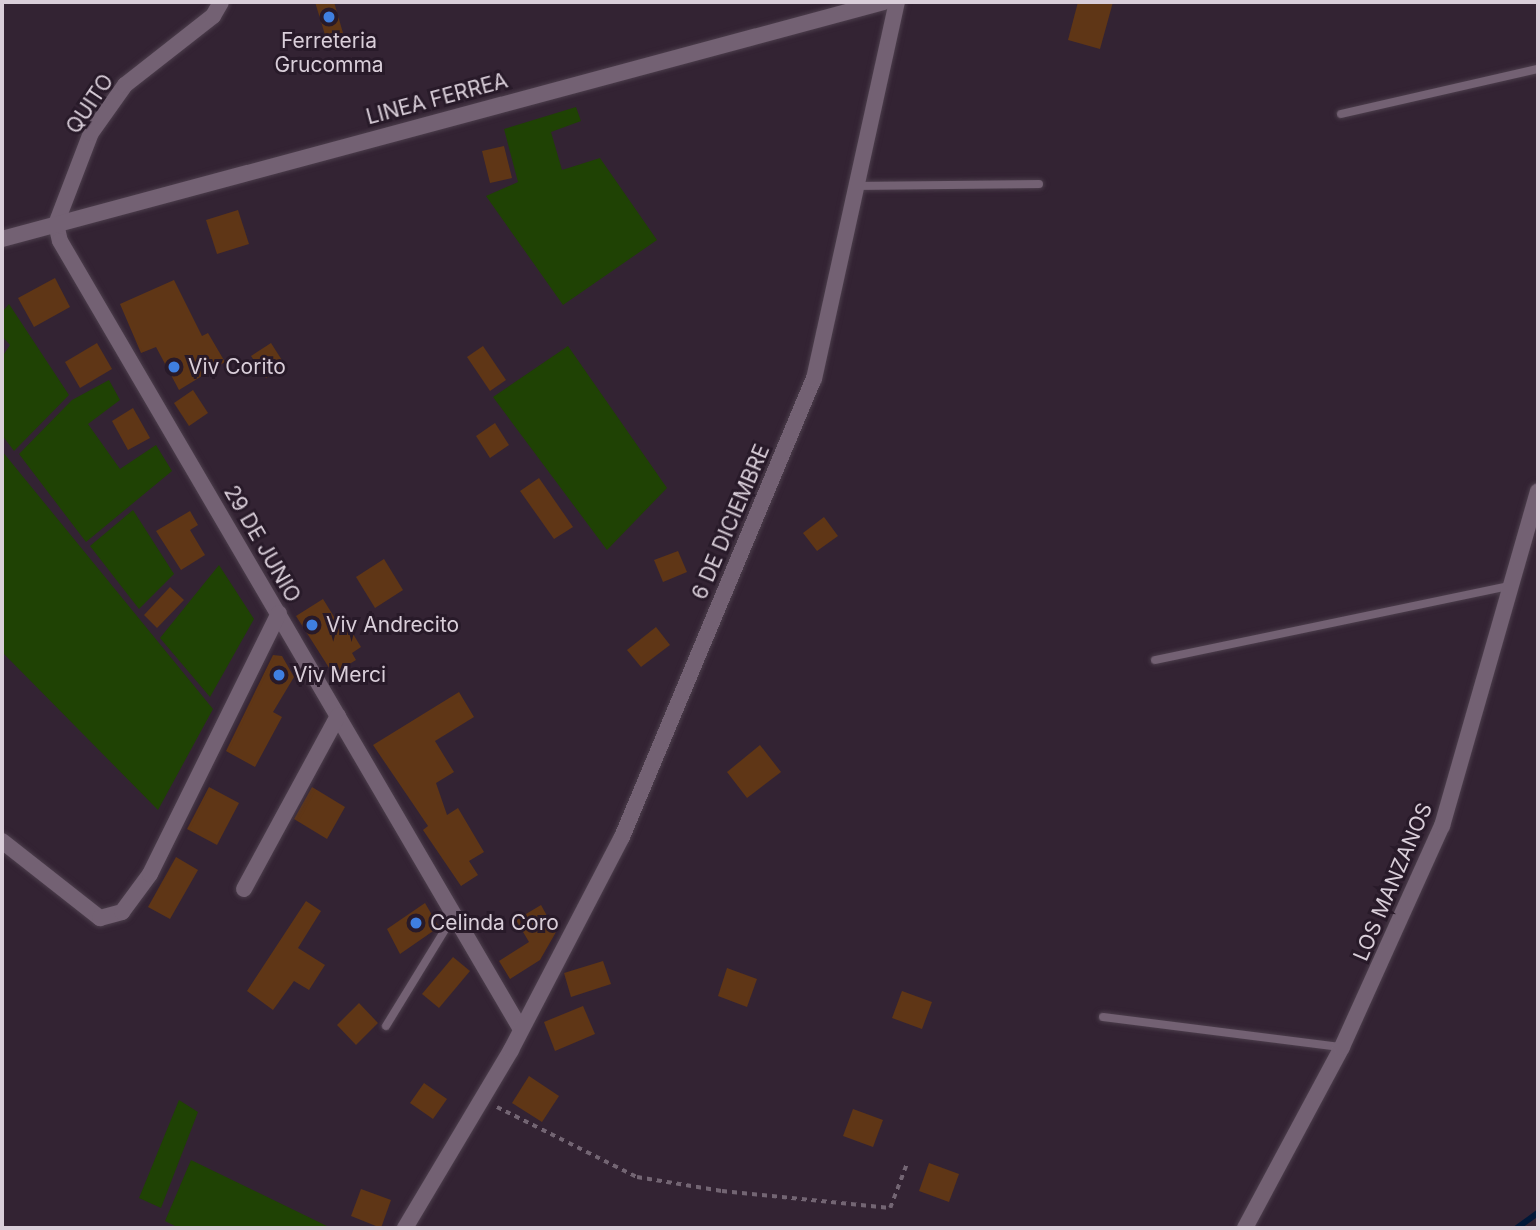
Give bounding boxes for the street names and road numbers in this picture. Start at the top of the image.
street label: LINEA FERREA [363,68,511,130]
street label: QUITO [61,69,119,139]
street label: 6 DE DICIEMBRE [687,441,775,603]
street label: 29 DE JUNIO [218,481,306,607]
street label: LOS MANZANOS [1348,799,1438,965]

